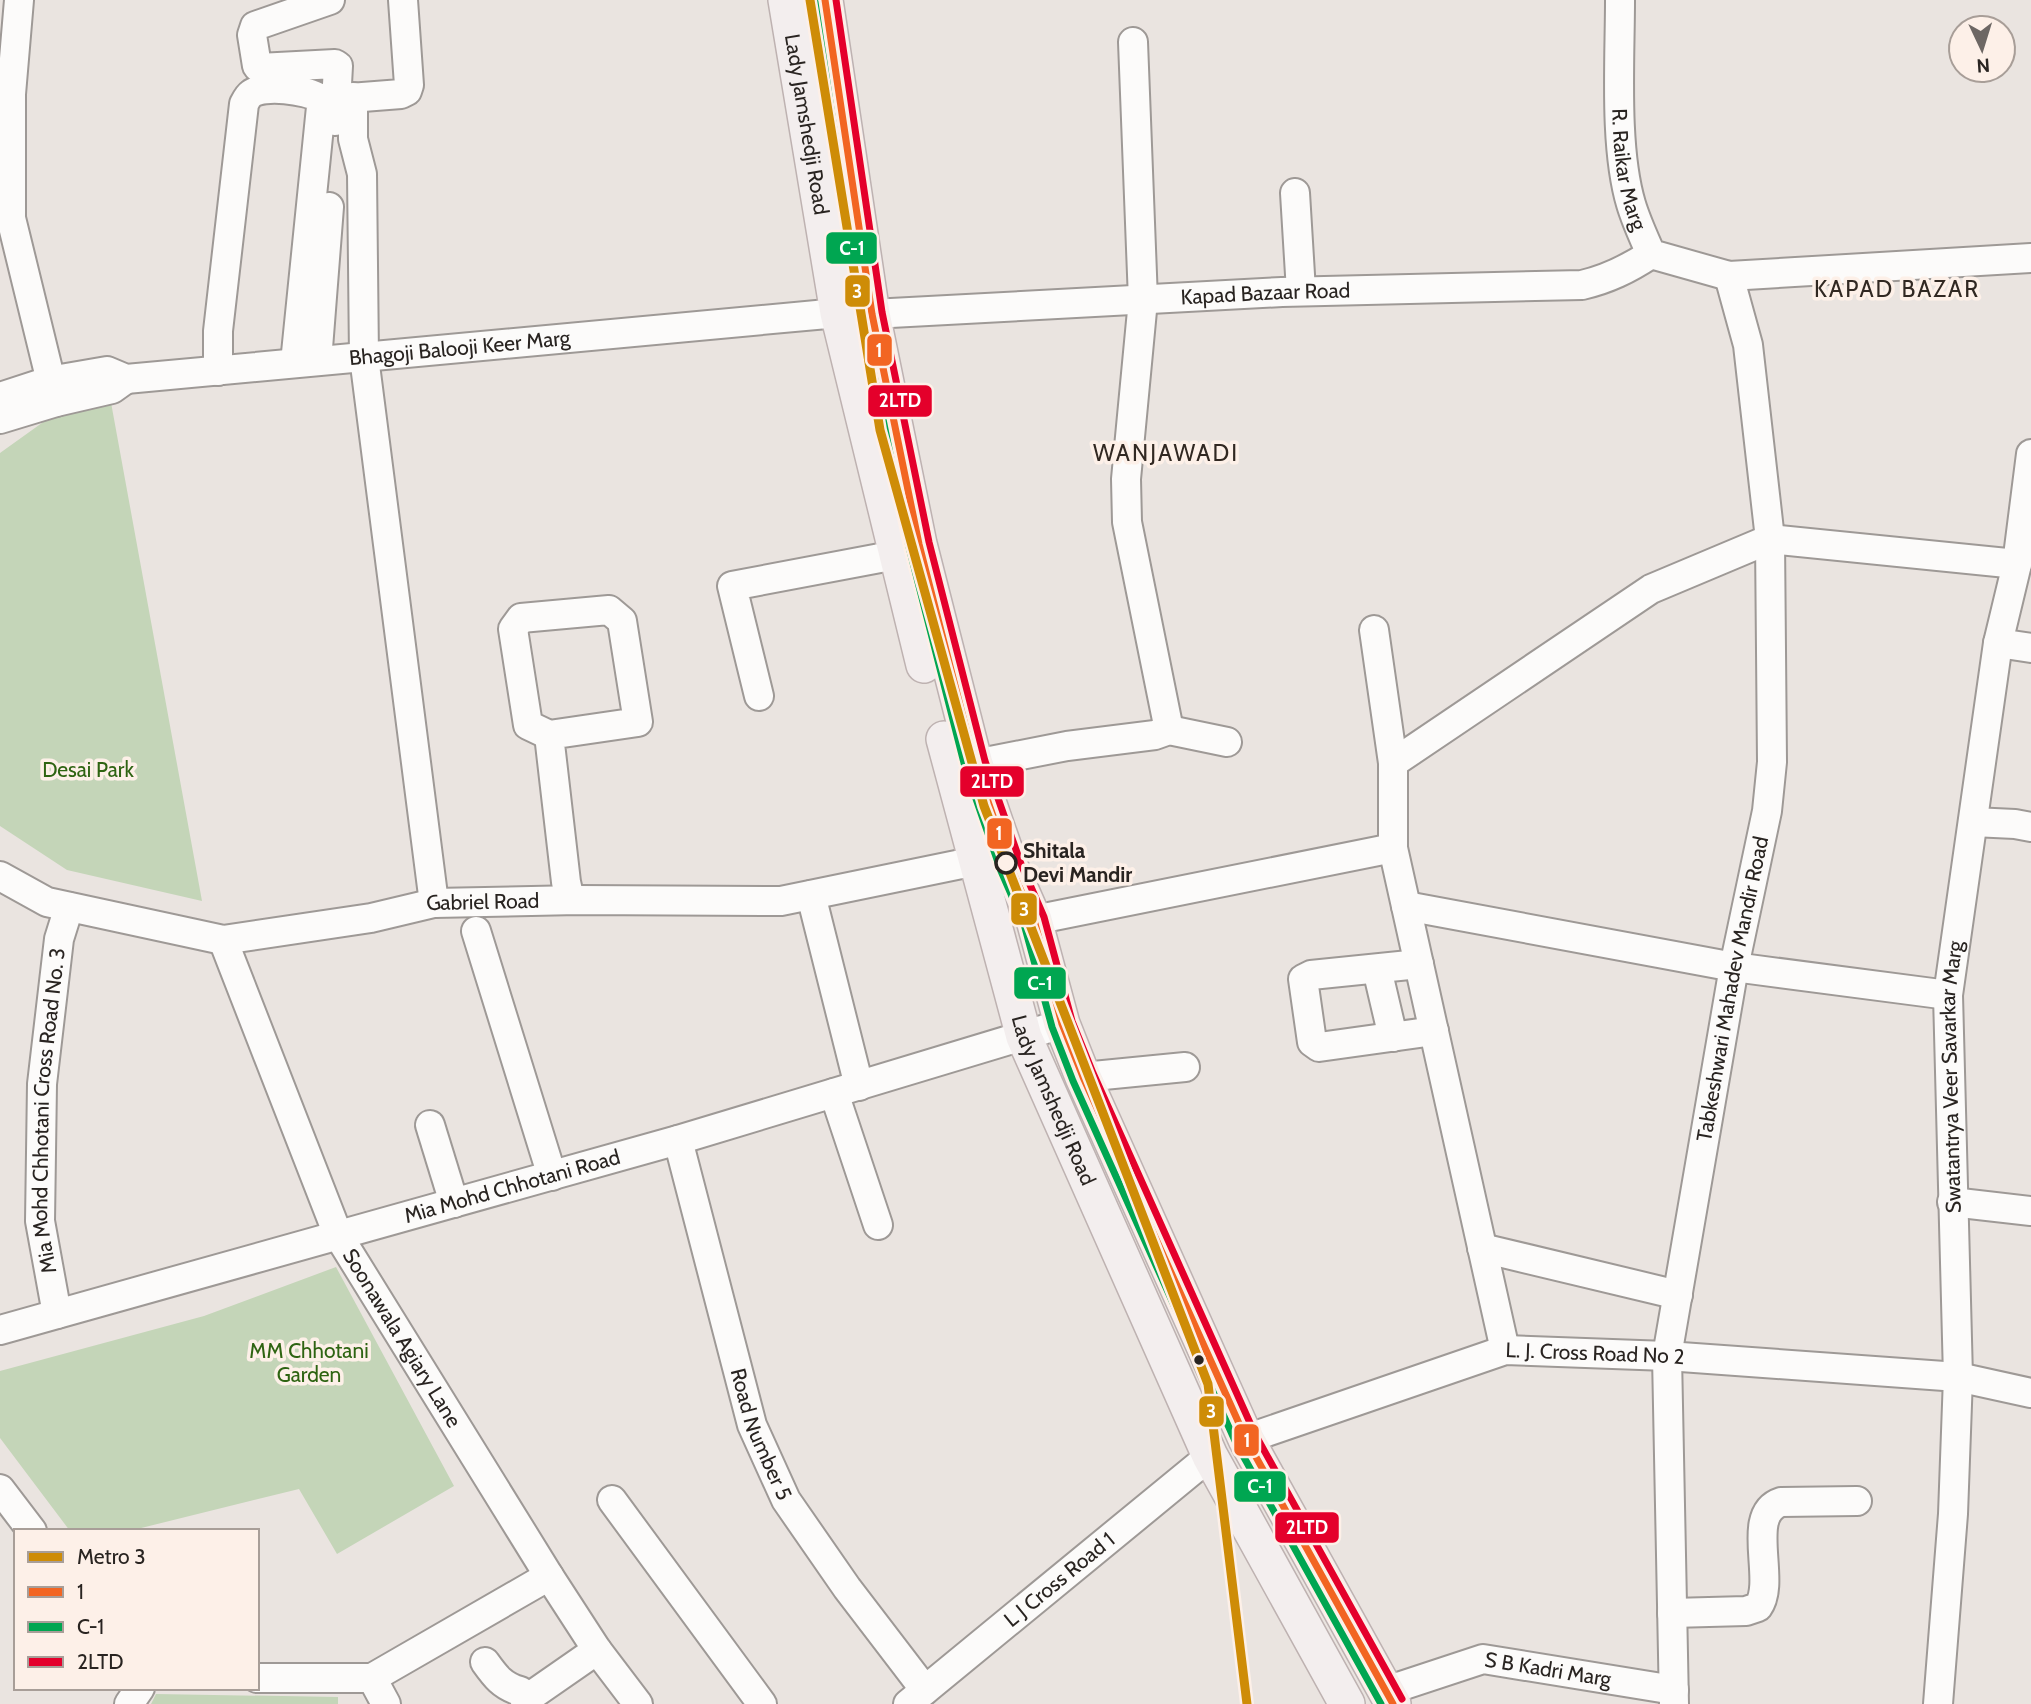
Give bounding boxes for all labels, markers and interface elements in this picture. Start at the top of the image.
north arrow [1947,14,2017,84]
street label: Lady Jamshedji Road [780,32,834,217]
text: N [1976,54,1991,77]
street label: R. Raikar Marg [1607,108,1652,234]
line badge: C-1 [825,231,878,265]
text: C-1 [839,237,865,260]
line badge: 3 [844,274,871,308]
district label: KAPAD BAZAR [1814,275,1980,303]
street label: Kapad Bazaar Road [1180,277,1351,309]
text: 3 [852,280,862,303]
street label: Bhagoji Balooji Keer Marg [348,325,572,370]
line badge: 1 [866,333,893,367]
text: 1 [875,339,883,362]
line badge: 2LTD [867,384,933,418]
text: 2LTD [879,389,921,412]
district label: WANJAWADI [1093,439,1239,467]
park label: Desai Park [42,757,134,782]
line badge: 2LTD [959,765,1025,798]
text: 2LTD [971,770,1013,793]
line badge: 1 [986,817,1013,850]
text: 1 [995,822,1003,845]
street label: Tabkeshwari Mahadev Mandir Road [1691,834,1773,1143]
place label: Shitala Devi Mandir [1023,838,1132,887]
marker: Shitala Devi Mandir [995,852,1017,874]
street label: Gabriel Road [424,888,540,916]
line badge: 3 [1010,892,1038,926]
text: 3 [1019,898,1029,921]
street label: Swatantrya Veer Savarkar Marg [1935,938,1968,1214]
street label: Mia Mohd Chhotani Cross Road No. 3 [27,946,70,1276]
line badge: C-1 [1013,966,1067,1000]
text: C-1 [1027,972,1053,995]
street label: Lady Jamshedji Road [1007,1012,1101,1189]
street label: Mia Mohd Chhotani Road [401,1144,623,1228]
street label: Soonawala Agiary Lane [338,1244,467,1432]
street label: L. J. Cross Road No 2 [1505,1337,1685,1369]
park label: MM Chhotani Garden [249,1338,369,1387]
unlabelled marker [1192,1353,1206,1367]
street label: Road Number 5 [726,1365,797,1504]
line badge: 3 [1198,1395,1225,1428]
text: 3 [1206,1400,1216,1423]
line badge: 1 [1233,1423,1260,1457]
text: 1 [1243,1429,1251,1452]
line badge: C-1 [1233,1470,1287,1503]
text: C-1 [1247,1475,1273,1498]
line badge: 2LTD [1274,1511,1340,1544]
text: 2LTD [1286,1516,1328,1539]
street label: L J Cross Road 1 [999,1527,1119,1632]
legend [14,1529,259,1690]
text: Metro 3 [77,1544,146,1569]
text: 1 [77,1579,84,1604]
text: C-1 [77,1614,104,1639]
street label: S B Kadri Marg [1483,1646,1614,1692]
text: 2LTD [77,1649,124,1674]

